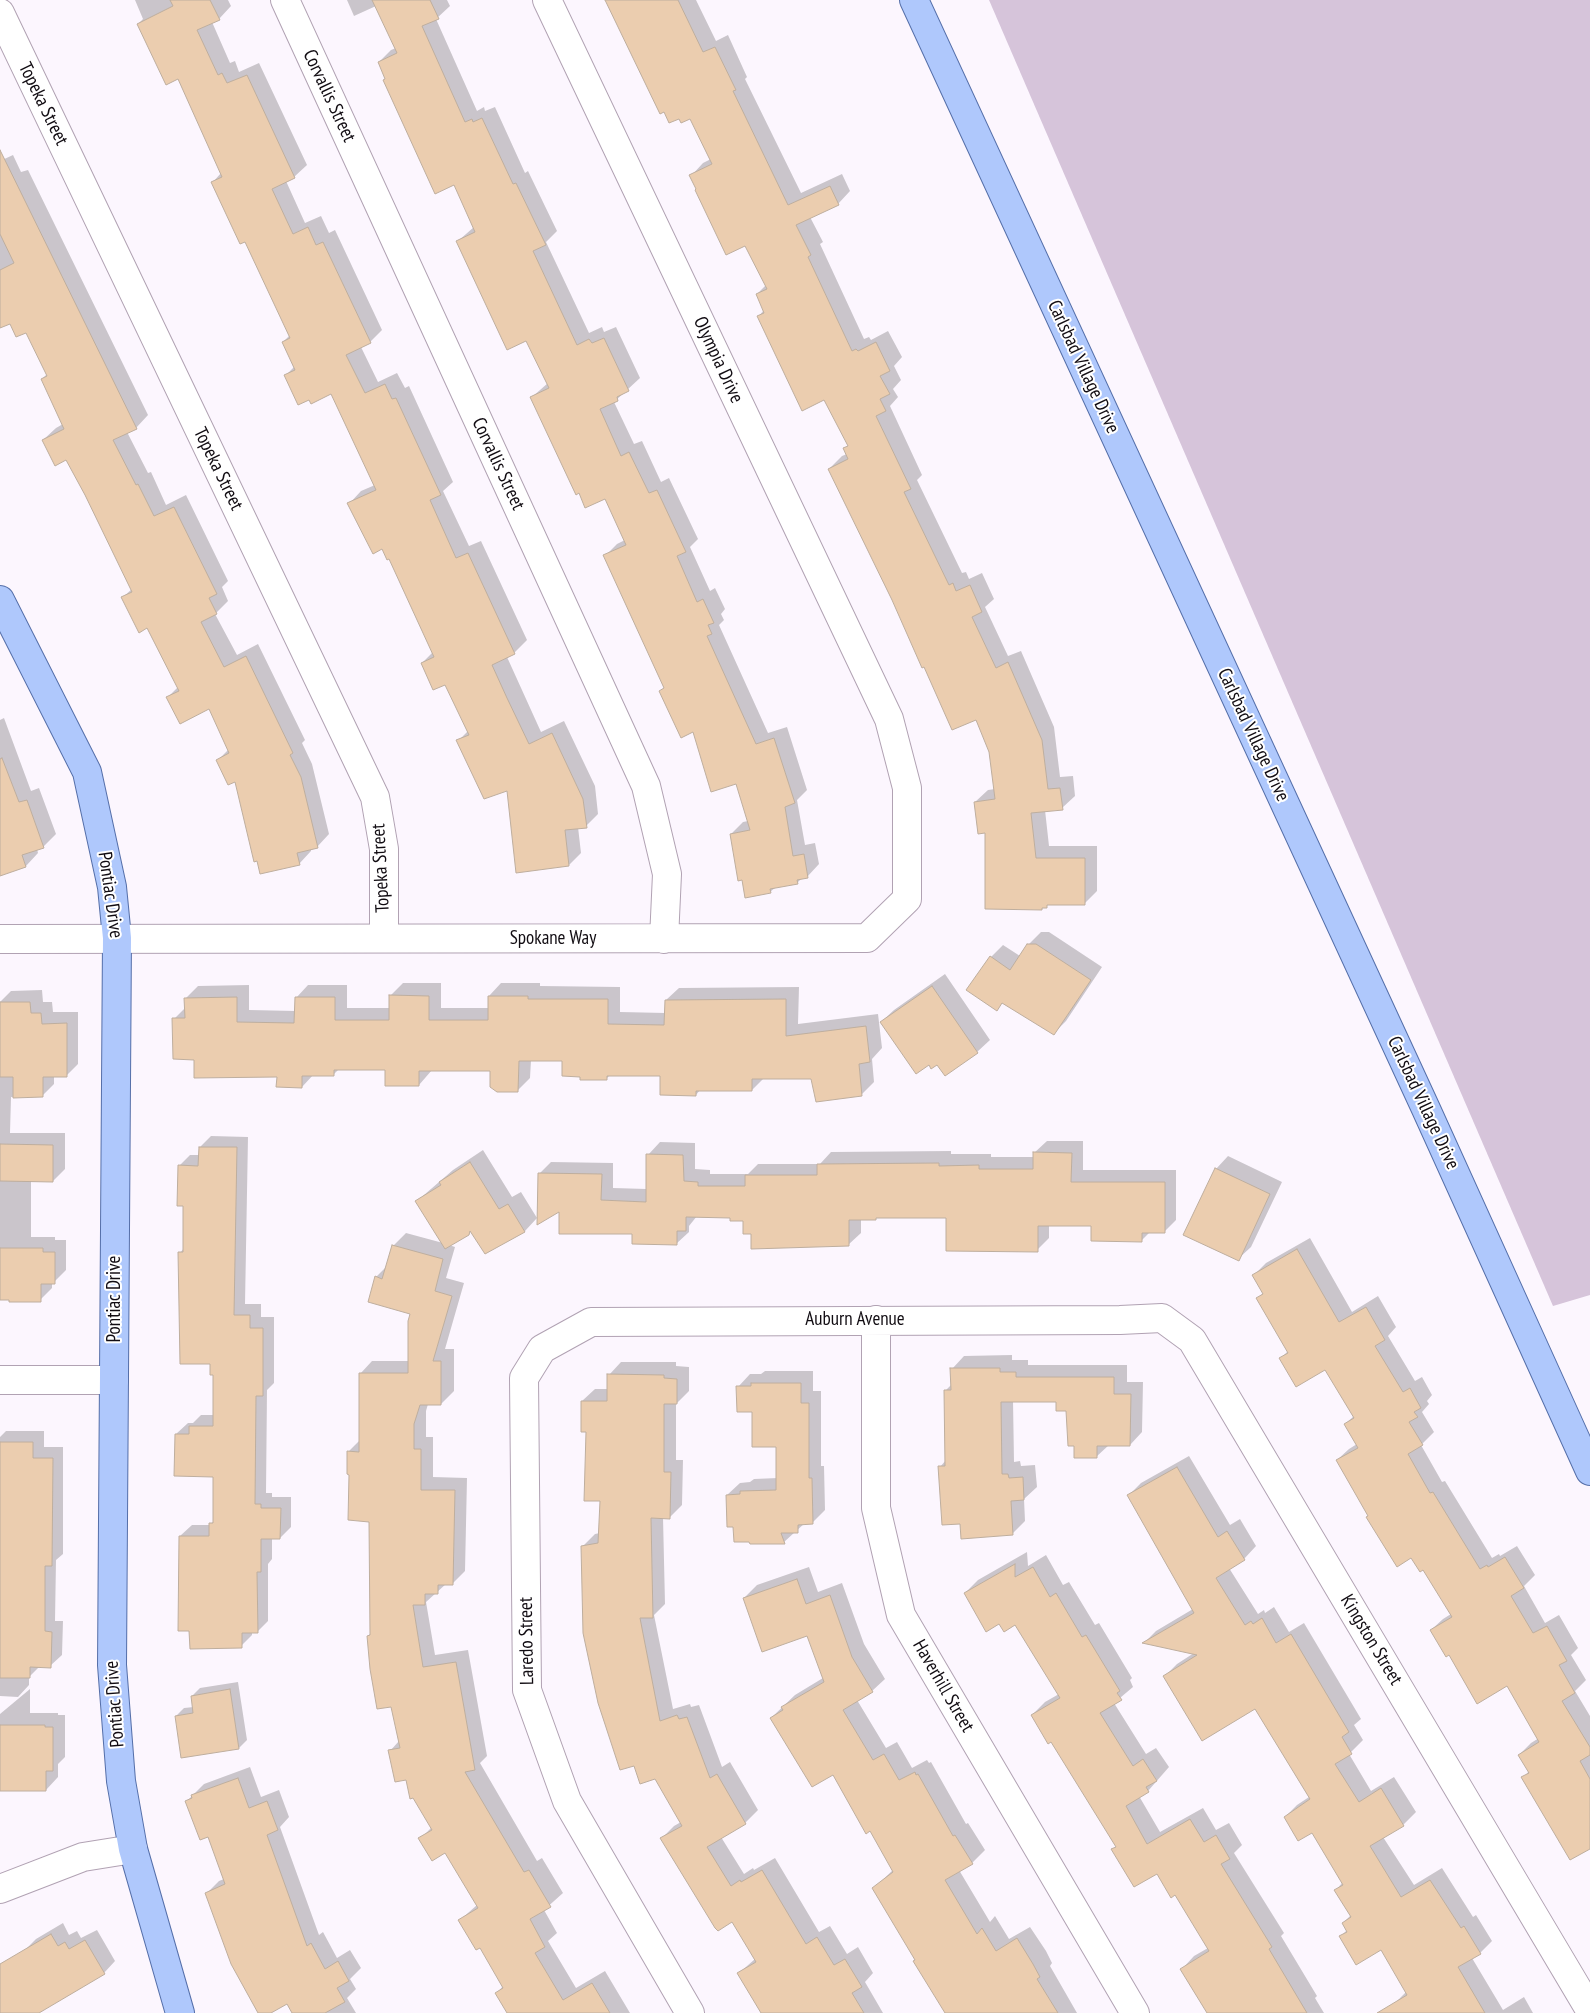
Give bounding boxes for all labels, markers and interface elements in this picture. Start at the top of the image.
street label: Corvallis Street [298,46,360,146]
street label: Topeka Street [13,59,73,149]
street label: Carlsbad Village Drive [1042,297,1124,437]
street label: Olympia Drive [688,313,748,407]
street label: Corvallis Street [467,414,529,514]
street label: Topeka Street [188,424,248,514]
street label: Carlsbad Village Drive [1212,665,1294,805]
street label: Topeka Street [367,823,395,913]
street label: Pontiac Drive [93,850,127,940]
street label: Spokane Way [510,928,596,950]
street label: Carlsbad Village Drive [1382,1033,1464,1173]
street label: Pontiac Drive [104,1256,126,1342]
street label: Auburn Avenue [805,1309,905,1331]
street label: Kingston Street [1335,1591,1407,1689]
street label: Laredo Street [515,1597,539,1685]
street label: Haverhill Street [907,1636,979,1736]
street label: Pontiac Drive [101,1660,129,1748]

